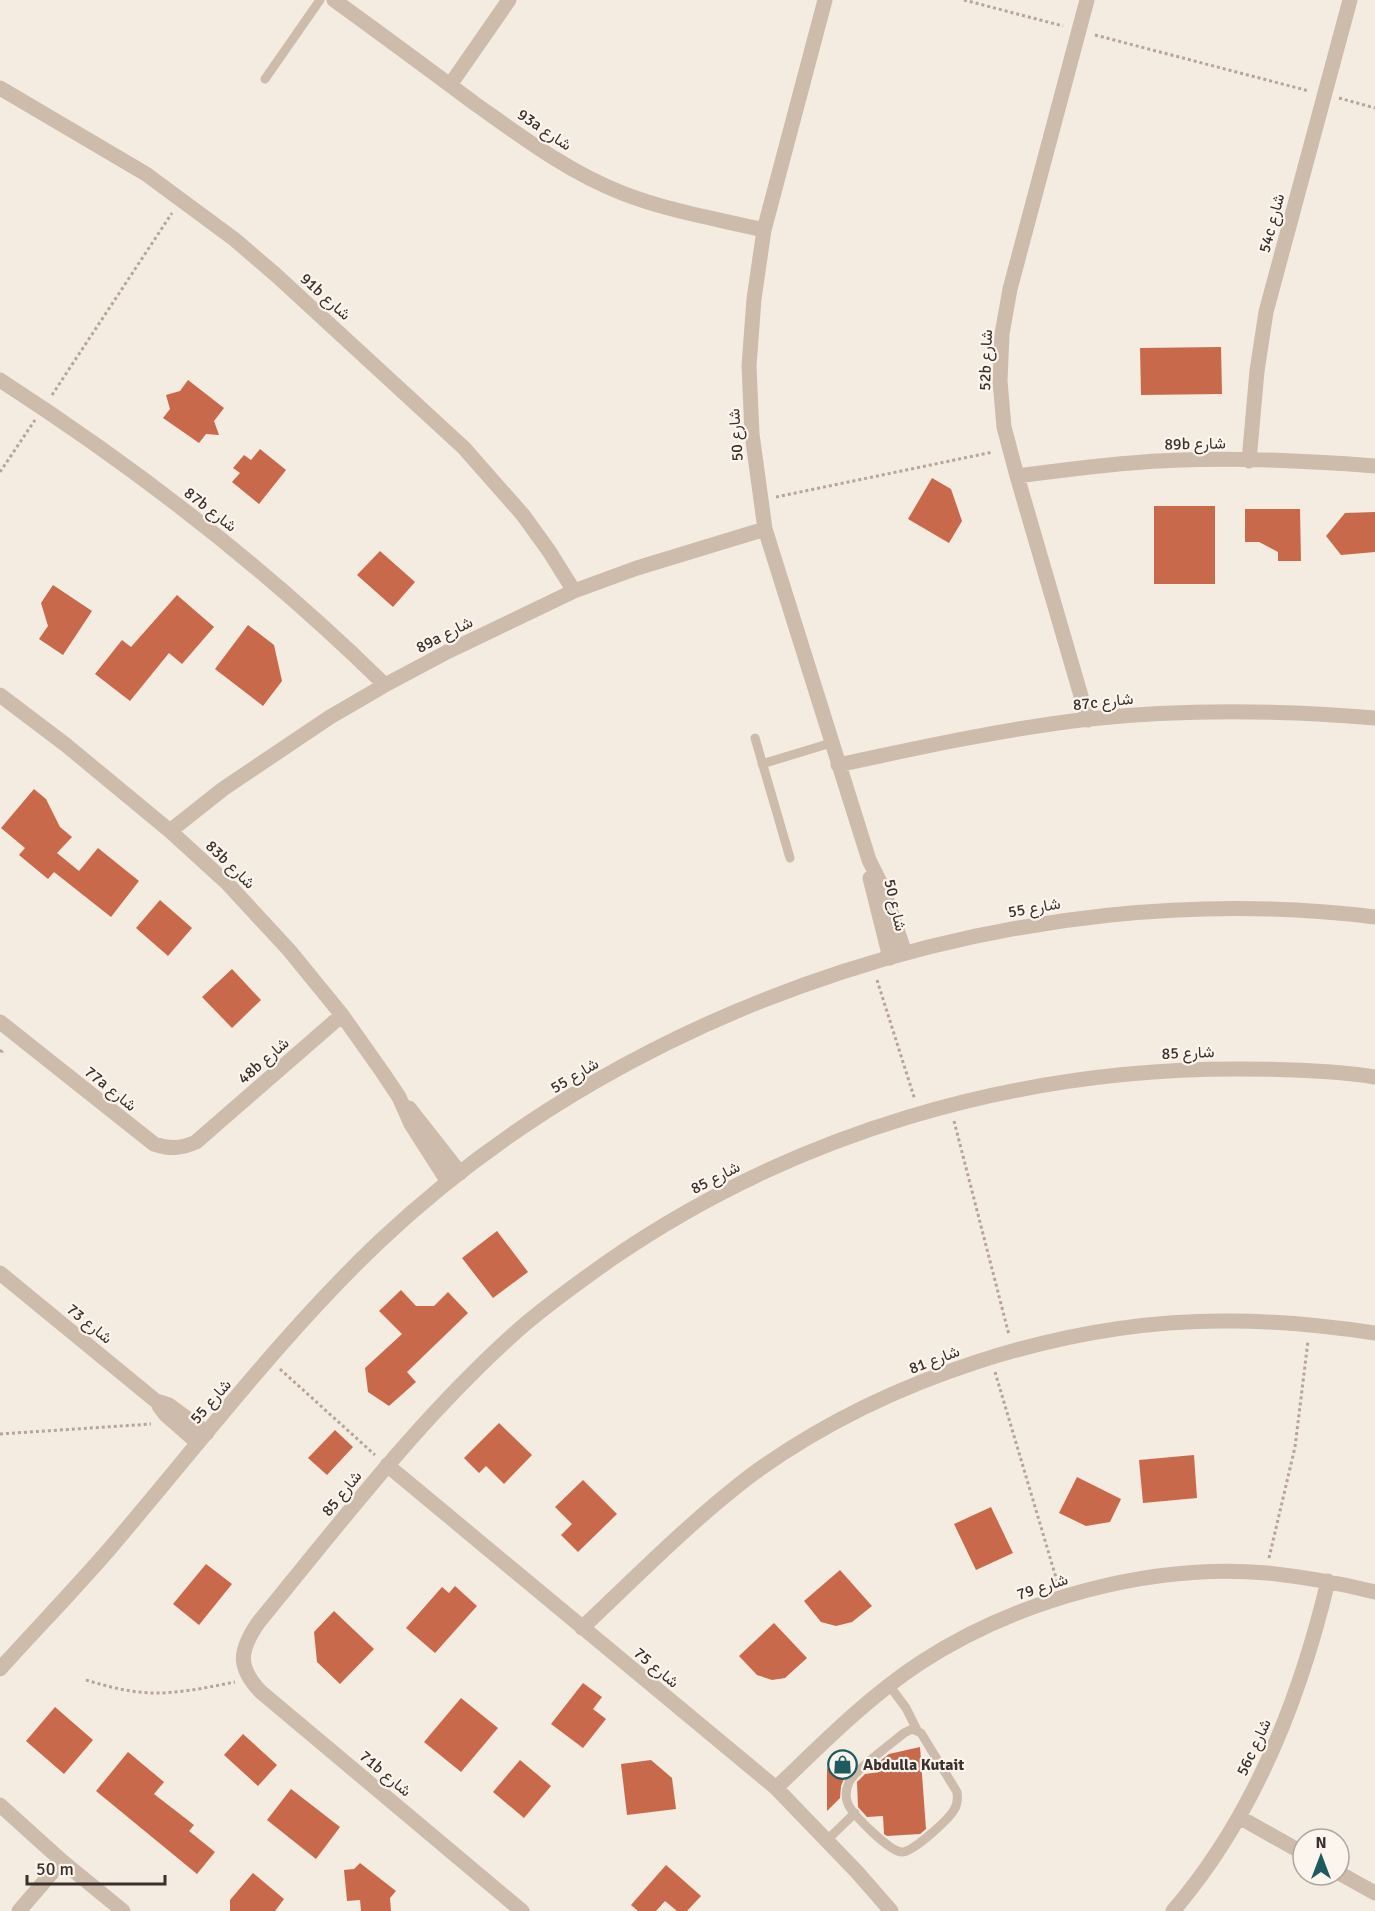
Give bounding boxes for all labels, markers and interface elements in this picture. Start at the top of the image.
street label: 93a شارع [513,104,575,156]
street label: 54c شارع [1254,191,1290,255]
street label: 91b شارع [295,269,355,325]
street label: 52b شارع [975,329,998,391]
street label: شارع 50 [724,408,749,462]
street label: 89b شارع [1164,433,1226,456]
street label: 87b شارع [179,483,241,537]
street label: 89a شارع [413,612,477,659]
street label: 87c شارع [1072,689,1134,716]
street label: 83b شارع [201,836,259,894]
street label: شارع 50 [878,877,911,934]
street label: شارع 55 [1006,894,1062,923]
street label: 48b شارع [234,1033,294,1089]
street label: شارع 85 [1161,1042,1215,1065]
street label: شارع 55 [547,1054,603,1099]
street label: 77a شارع [80,1062,140,1117]
street label: شارع 85 [687,1157,744,1200]
street label: شارع 73 [62,1299,116,1349]
street label: شارع 81 [906,1341,963,1380]
street label: شارع 55 [186,1375,236,1429]
street label: شارع 85 [317,1467,367,1521]
street label: شارع 79 [1014,1569,1071,1606]
street label: شارع 75 [629,1643,683,1693]
street label: 56c شارع [1232,1716,1277,1780]
street label: 71b شارع [355,1746,415,1802]
shop icon: Abdulla Kutait [826,1748,858,1780]
place label: Abdulla Kutait [863,1755,964,1775]
north arrow [1291,1827,1351,1887]
text: N [1315,1833,1327,1853]
scale bar [27,1848,165,1886]
text: 50 m [36,1858,74,1880]

